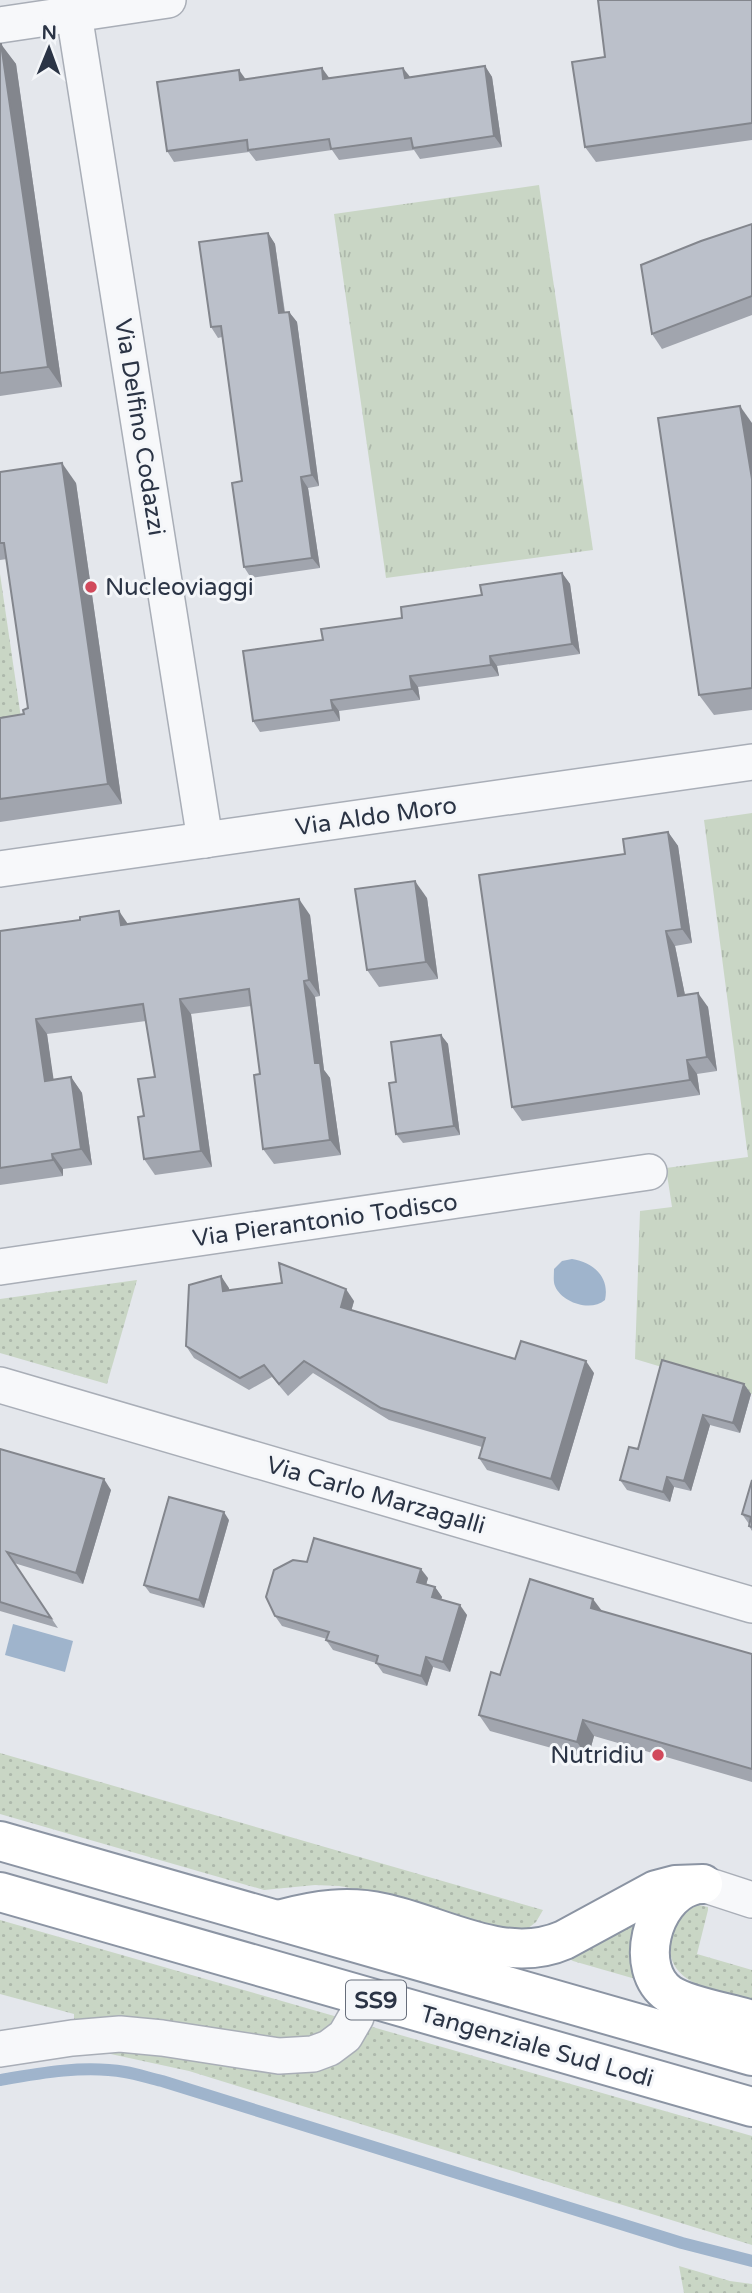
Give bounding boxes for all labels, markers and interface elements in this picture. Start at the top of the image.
north arrow [14,14,84,84]
text: N [41,22,57,44]
street label: Via Delfino Codazzi [108,316,171,538]
place label: Nucleoviaggi [105,573,254,602]
marker: Nucleoviaggi [83,579,99,595]
street label: Via Aldo Moro [293,791,459,842]
street label: Via Pierantonio Todisco [191,1188,459,1253]
street label: Via Carlo Marzagalli [263,1450,489,1541]
place label: Nutridiu [550,1741,644,1770]
marker: Nutridiu [650,1747,666,1763]
road number: SS9 [346,1980,406,2020]
street label: Tangenziale Sud Lodi [417,1999,657,2094]

